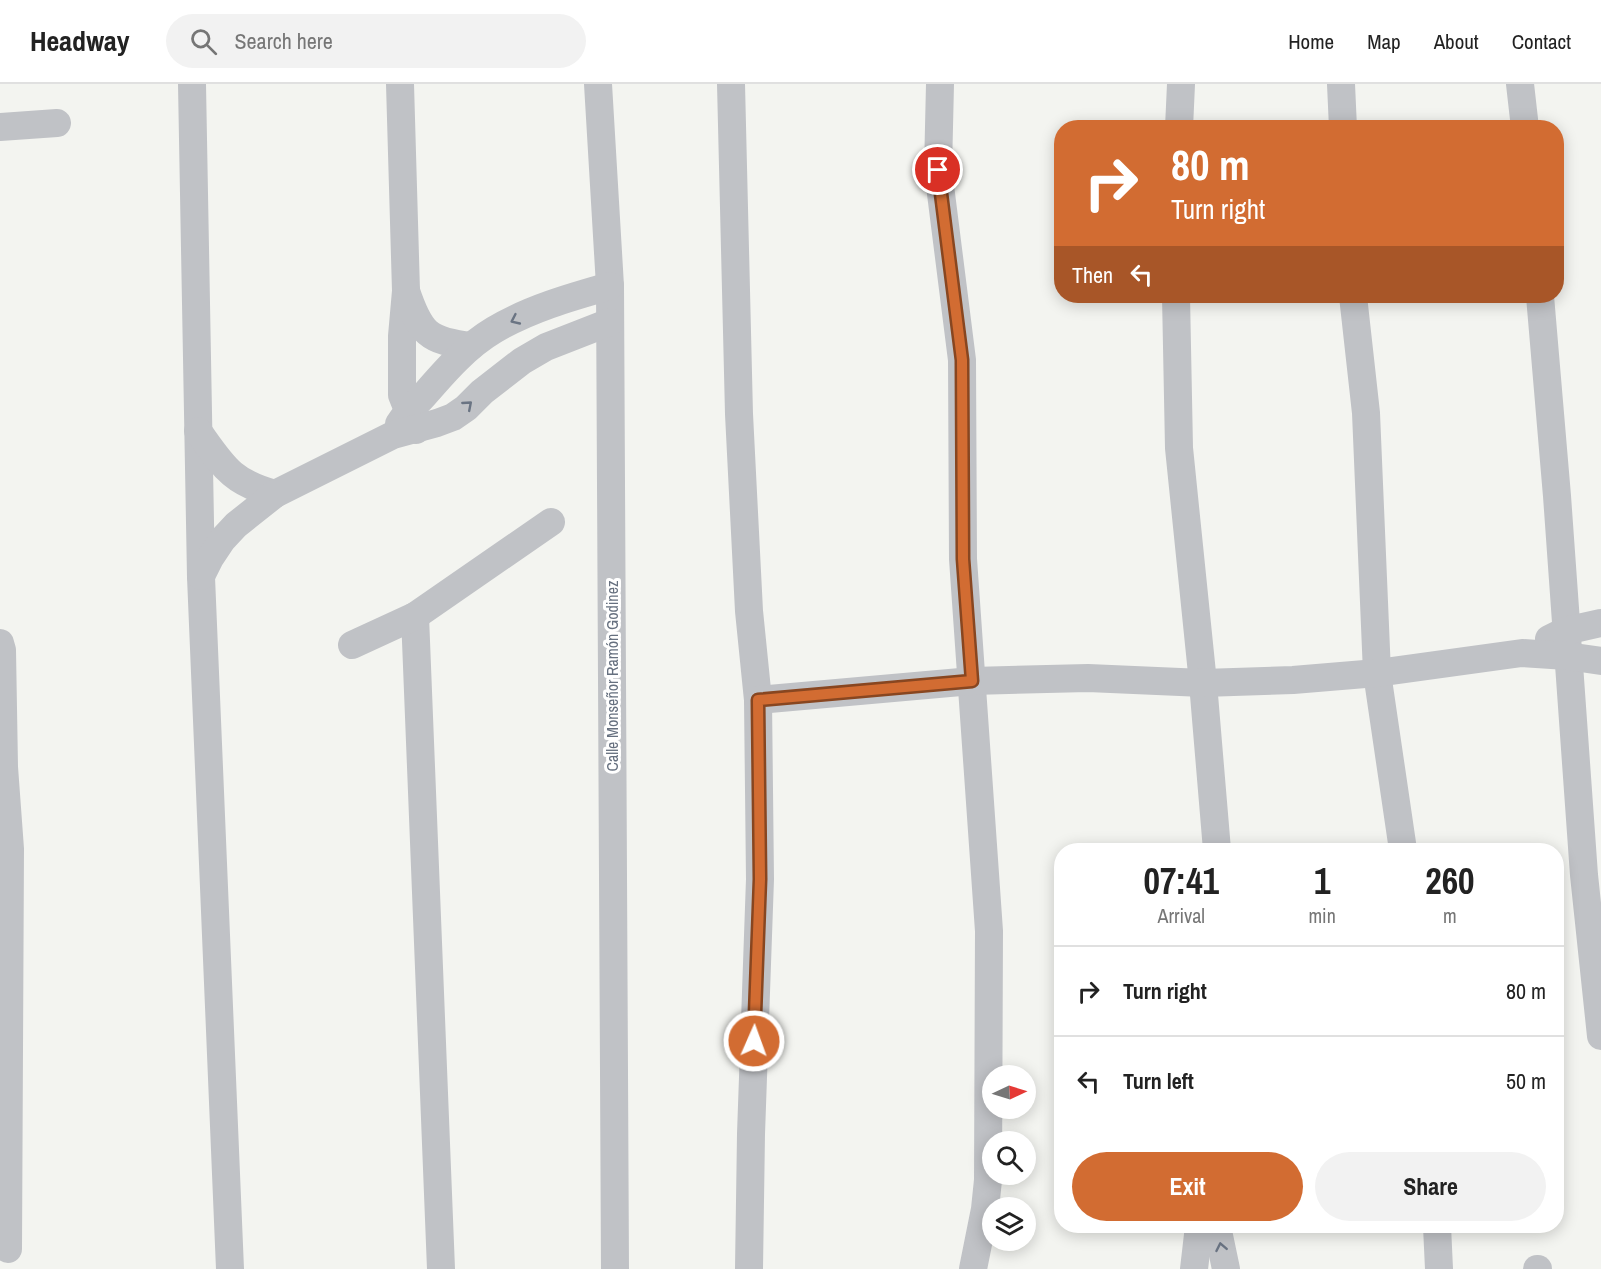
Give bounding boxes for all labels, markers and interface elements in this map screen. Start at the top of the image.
search box [166,14,586,68]
text: Headway [30,22,130,60]
icon: search [187,25,220,58]
text: Search here [235,26,333,56]
text: Home [1288,27,1334,56]
text: Map [1367,27,1401,56]
text: About [1434,27,1479,56]
text: Contact [1512,27,1571,56]
text: 80 m [1171,137,1250,193]
pin [912,144,963,195]
icon: right [1072,144,1150,222]
icon: arrive [921,153,954,186]
text: Turn right [1171,191,1265,227]
icon: left [1125,258,1158,291]
text: Then [1072,260,1113,290]
one-way arrow [511,312,522,324]
one-way arrow [461,401,472,412]
street label: Calle Monseñor Ramón Godinez [601,580,623,772]
text: 07:41 [1143,857,1219,905]
text: 1 [1314,857,1330,905]
text: 260 [1425,857,1475,905]
text: Arrival [1158,902,1205,929]
text: min [1308,902,1336,929]
text: m [1443,902,1457,929]
icon: right [1072,975,1105,1008]
text: Turn right [1123,976,1207,1006]
text: 80 m [1506,976,1546,1006]
position arrow [722,1009,786,1073]
north arrow [982,1065,1036,1119]
map controls [982,1065,1036,1251]
icon: left [1072,1065,1105,1098]
text: Turn left [1123,1066,1194,1096]
text: 50 m [1506,1066,1546,1096]
button: search [982,1131,1036,1185]
button: Exit [1072,1152,1303,1221]
button: Share [1315,1152,1546,1221]
button: layers [982,1197,1036,1251]
one-way arrow [1215,1243,1228,1253]

